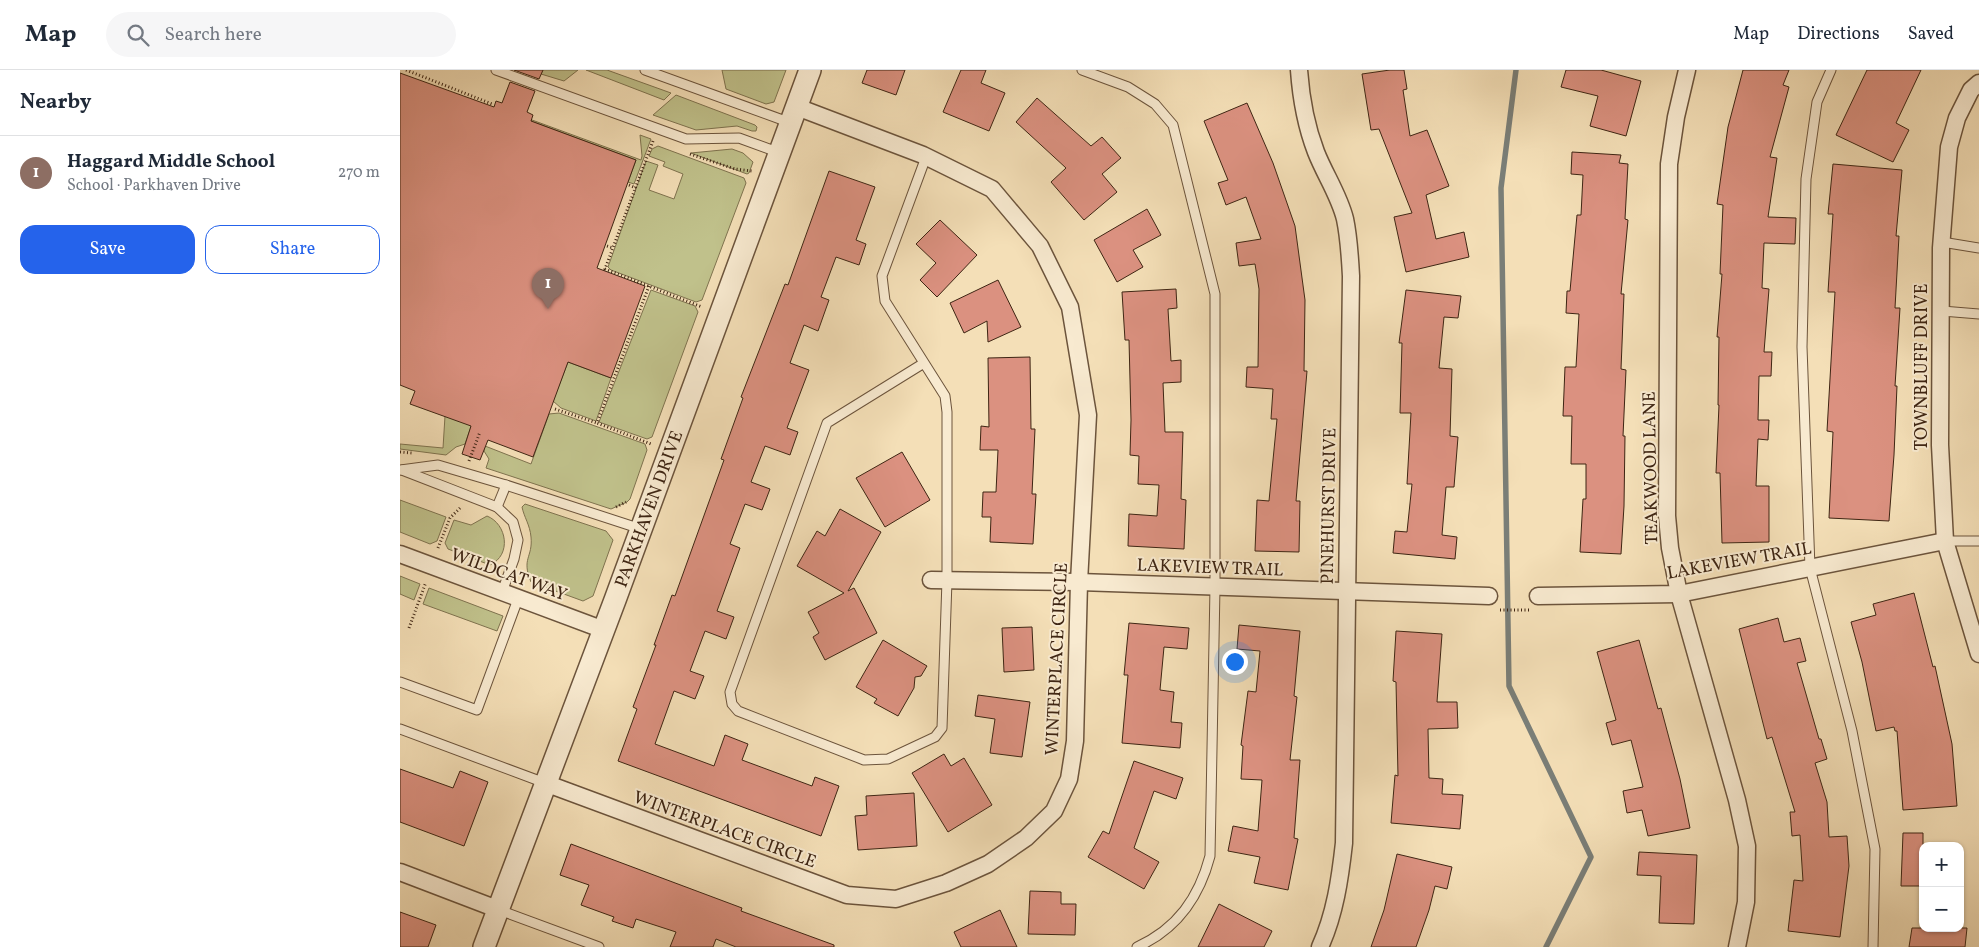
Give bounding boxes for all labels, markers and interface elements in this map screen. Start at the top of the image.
search box [106,12,456,57]
text: Map [25,18,76,52]
icon: search [124,21,152,49]
text: Search here [164,22,262,48]
text: Map [1733,22,1769,47]
text: Directions [1797,22,1880,47]
text: Saved [1908,22,1954,47]
text: Nearby [20,88,91,117]
text: Haggard Middle School [67,149,275,175]
text: 1 [33,162,39,184]
text: 270 m [338,162,380,184]
text: School · Parkhaven Drive [67,175,241,197]
button: Save [20,225,195,274]
button: Share [205,225,380,274]
pin: 1 [532,268,564,309]
street label: TOWNBLUFF DRIVE [1910,283,1935,450]
street label: TEAKWOOD LANE [1638,391,1665,545]
street label: PARKHAVEN DRIVE [610,427,690,591]
street label: PINEHURST DRIVE [1316,427,1343,585]
street label: LAKEVIEW TRAIL [1665,536,1814,587]
street label: WILDCAT WAY [447,543,570,608]
street label: LAKEVIEW TRAIL [1136,553,1284,584]
street label: WINTERPLACE CIRCLE [1040,562,1075,756]
your location [1222,649,1248,675]
street label: WINTERPLACE CIRCLE [629,786,820,875]
map controls [1919,842,1964,932]
button: + [1919,842,1964,887]
button: − [1919,887,1964,932]

